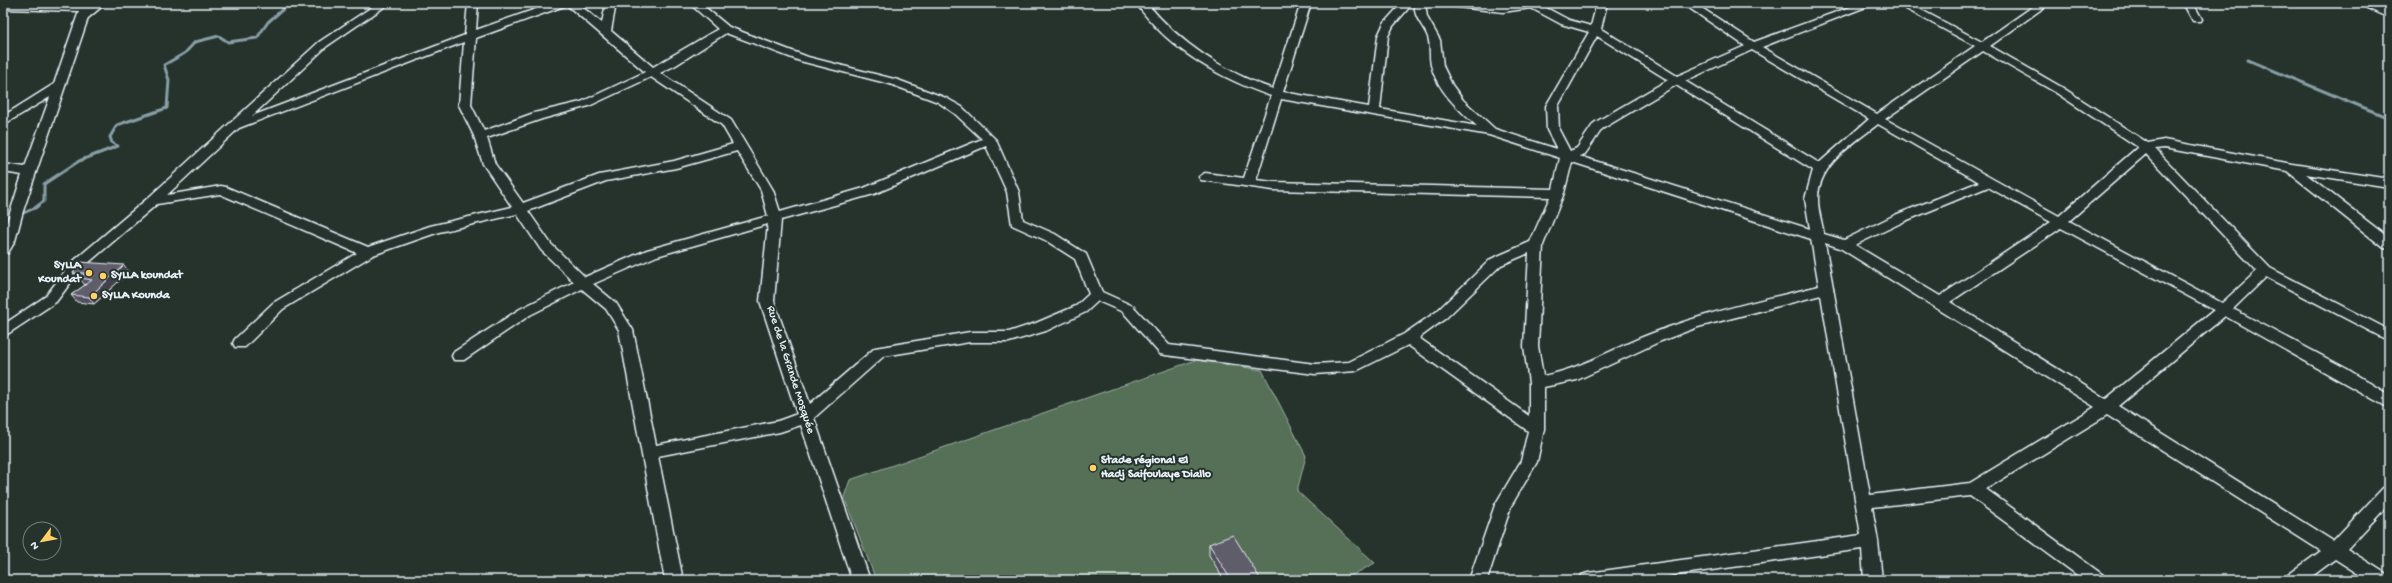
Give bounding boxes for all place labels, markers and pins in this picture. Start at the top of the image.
place label: SYLLA Koundat [37,259,82,287]
marker: SYLLA Koundat [84,268,94,278]
place label: SYLLA koundat [111,269,183,283]
marker: SYLLA koundat [98,271,108,281]
place label: SYLLA Kounda [102,289,171,303]
marker: SYLLA Kounda [89,291,99,301]
place label: Stade régional El Hadj Saifoulaye Diallo [1101,454,1212,482]
marker: Stade régional El Hadj Saifoulaye Diallo [1088,463,1098,473]

